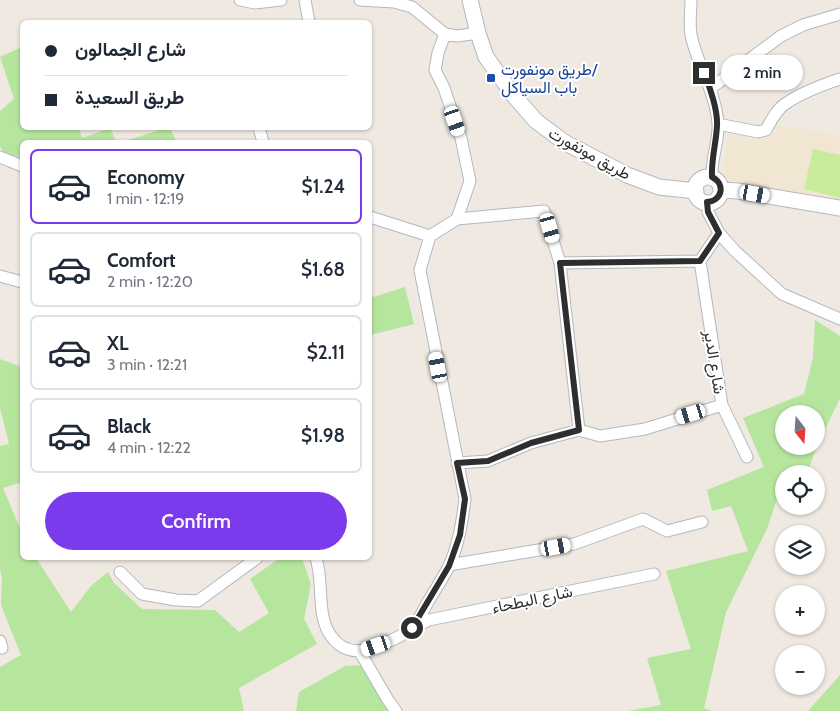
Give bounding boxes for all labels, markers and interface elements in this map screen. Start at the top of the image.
text: شارع الجمالون [75,38,186,61]
callout: 2 min [722,56,804,90]
place label: طريق مونفورت/ باب السياكل [501,60,598,98]
route end [693,62,715,84]
text: 2 min [743,63,781,82]
marker: طريق مونفورت/ باب السياكل [485,72,497,84]
text: طريق السعيدة [75,86,184,109]
car [443,104,466,138]
street label: طريق مونفورت [545,123,634,185]
icon: car [47,164,92,209]
text: Economy [107,166,185,189]
text: $1.24 [302,175,345,198]
car [738,184,771,204]
text: 1 min · 12:19 [107,189,184,208]
car [538,212,561,244]
icon: car [47,247,92,292]
text: Comfort [107,249,176,272]
text: $1.68 [301,258,345,281]
text: 2 min · 12:20 [107,272,193,291]
street label: شارع الدير [698,328,729,396]
icon: car [47,330,92,375]
text: XL [107,332,128,355]
text: $2.11 [307,341,345,364]
car [427,351,448,383]
text: 3 min · 12:21 [107,355,187,374]
car [674,402,707,426]
north arrow [775,405,825,455]
map controls [775,405,825,695]
icon: car [47,413,92,458]
text: Black [107,415,151,438]
text: $1.98 [301,424,345,447]
text: 4 min · 12:22 [107,438,191,457]
button: locate [775,465,825,515]
button: Confirm [45,492,347,550]
button: layers [775,525,825,575]
car [539,537,572,557]
street label: شارع البطحاء [490,582,575,619]
button: + [775,585,825,635]
route start [401,617,423,639]
car [359,634,392,658]
button: − [775,645,825,695]

